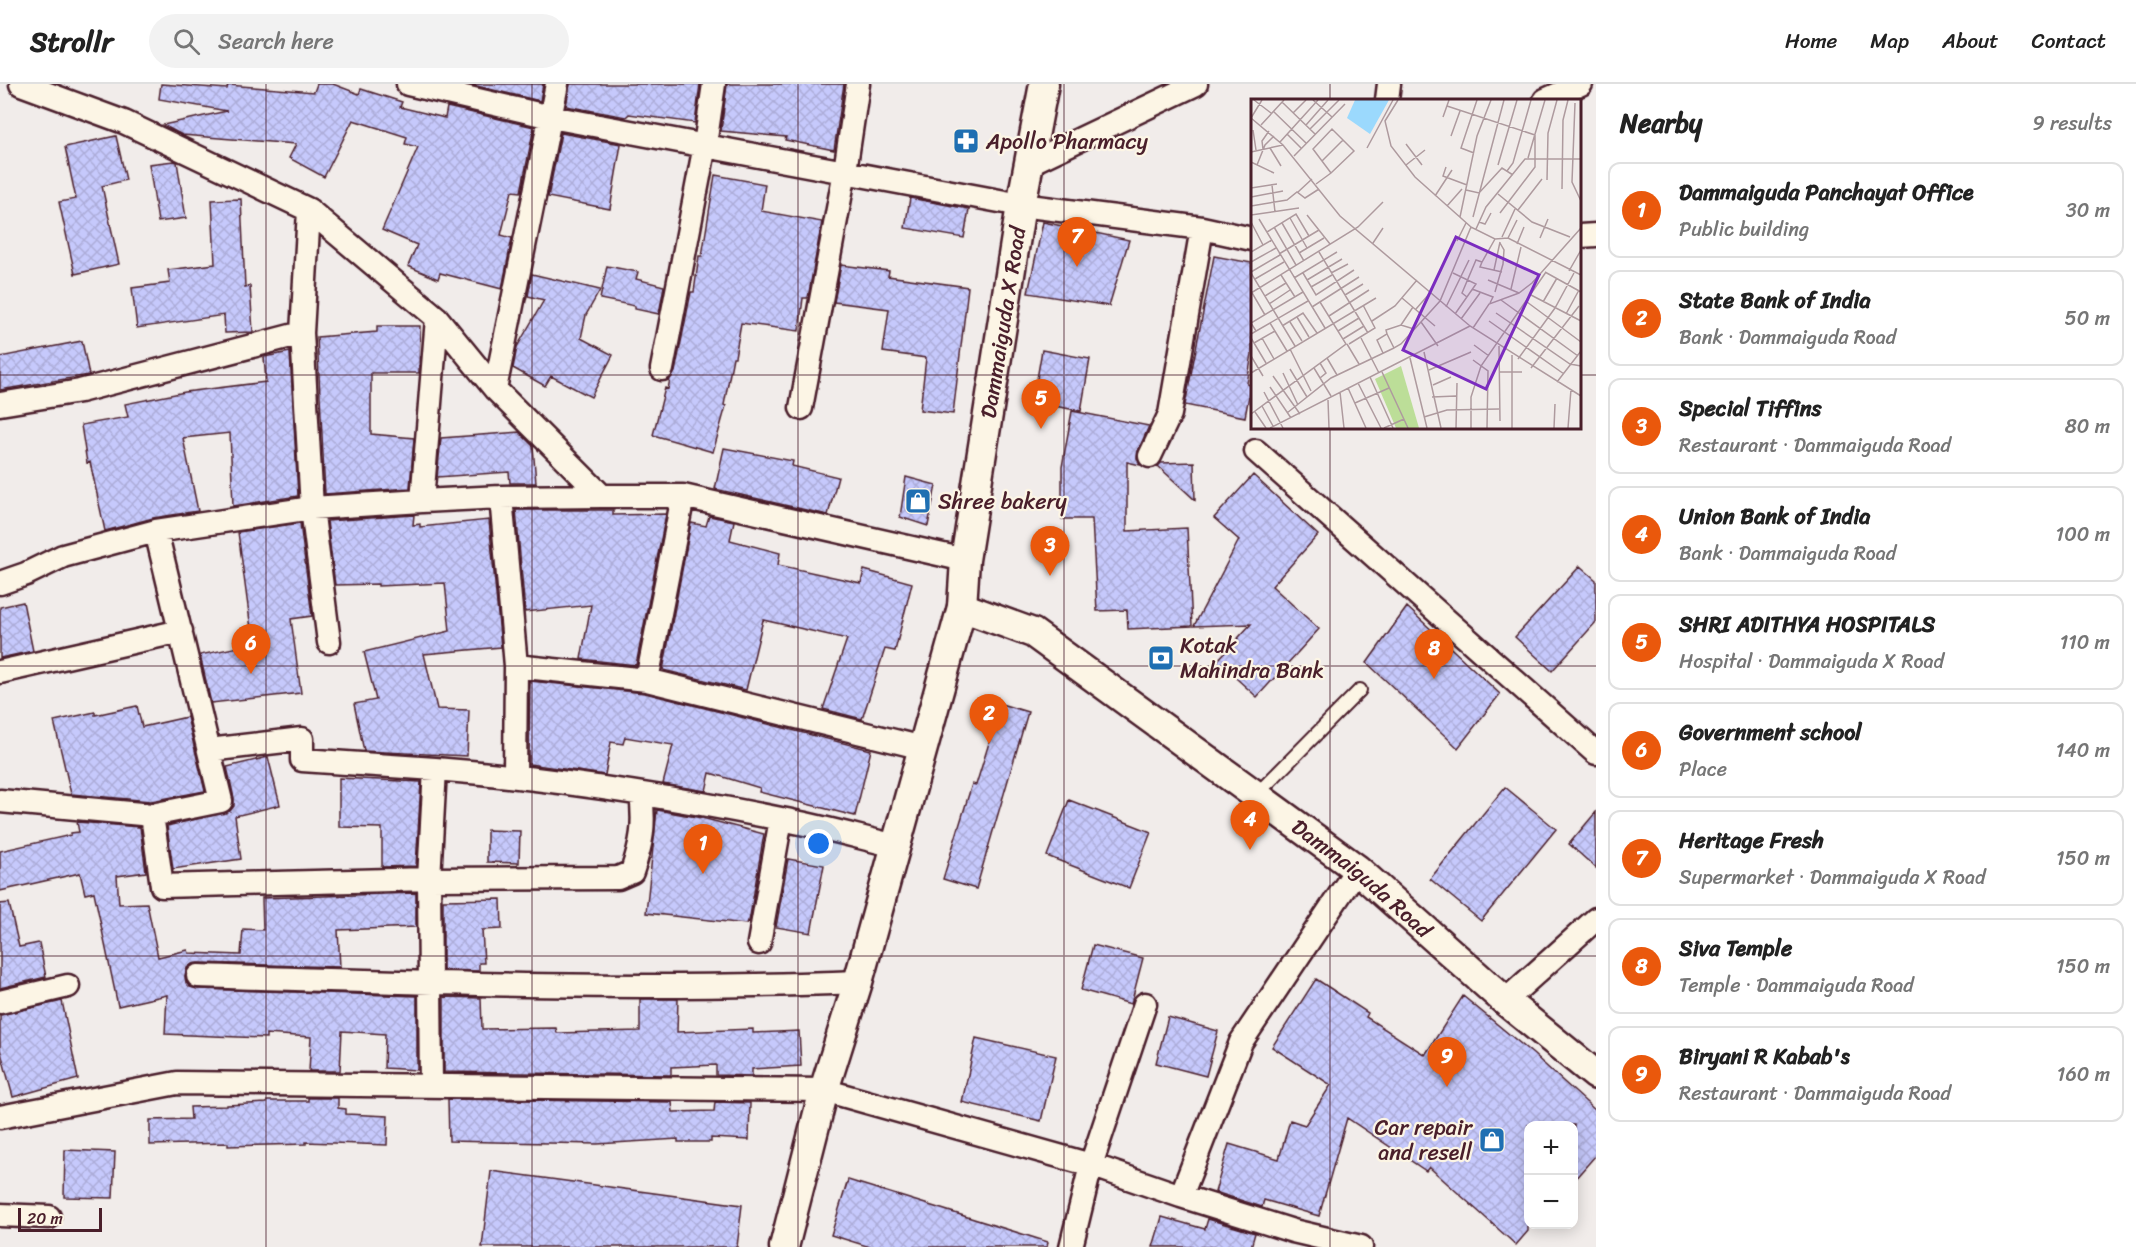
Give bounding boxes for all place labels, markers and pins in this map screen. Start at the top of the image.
place label: Apollo Pharmacy [985,122,1149,161]
pharmacy icon: Apollo Pharmacy [951,126,981,156]
pin: 7 [1058,218,1096,267]
pin: 5 [1022,380,1060,429]
place label: Shree bakery [938,482,1068,521]
shop icon: Shree bakery [903,486,933,516]
pin: 3 [1030,526,1070,576]
pin: 6 [232,624,270,674]
place label: Kotak Mahindra Bank [1180,626,1324,690]
pin: 8 [1414,630,1454,679]
bank icon: Kotak Mahindra Bank [1146,643,1176,673]
pin: 2 [970,694,1008,744]
pin: 4 [1230,800,1270,850]
pin: 1 [684,824,722,874]
pin: 9 [1428,1038,1466,1087]
place label: Car repair and resell [1374,1108,1474,1172]
shop icon: Car repair and resell [1477,1125,1507,1155]

